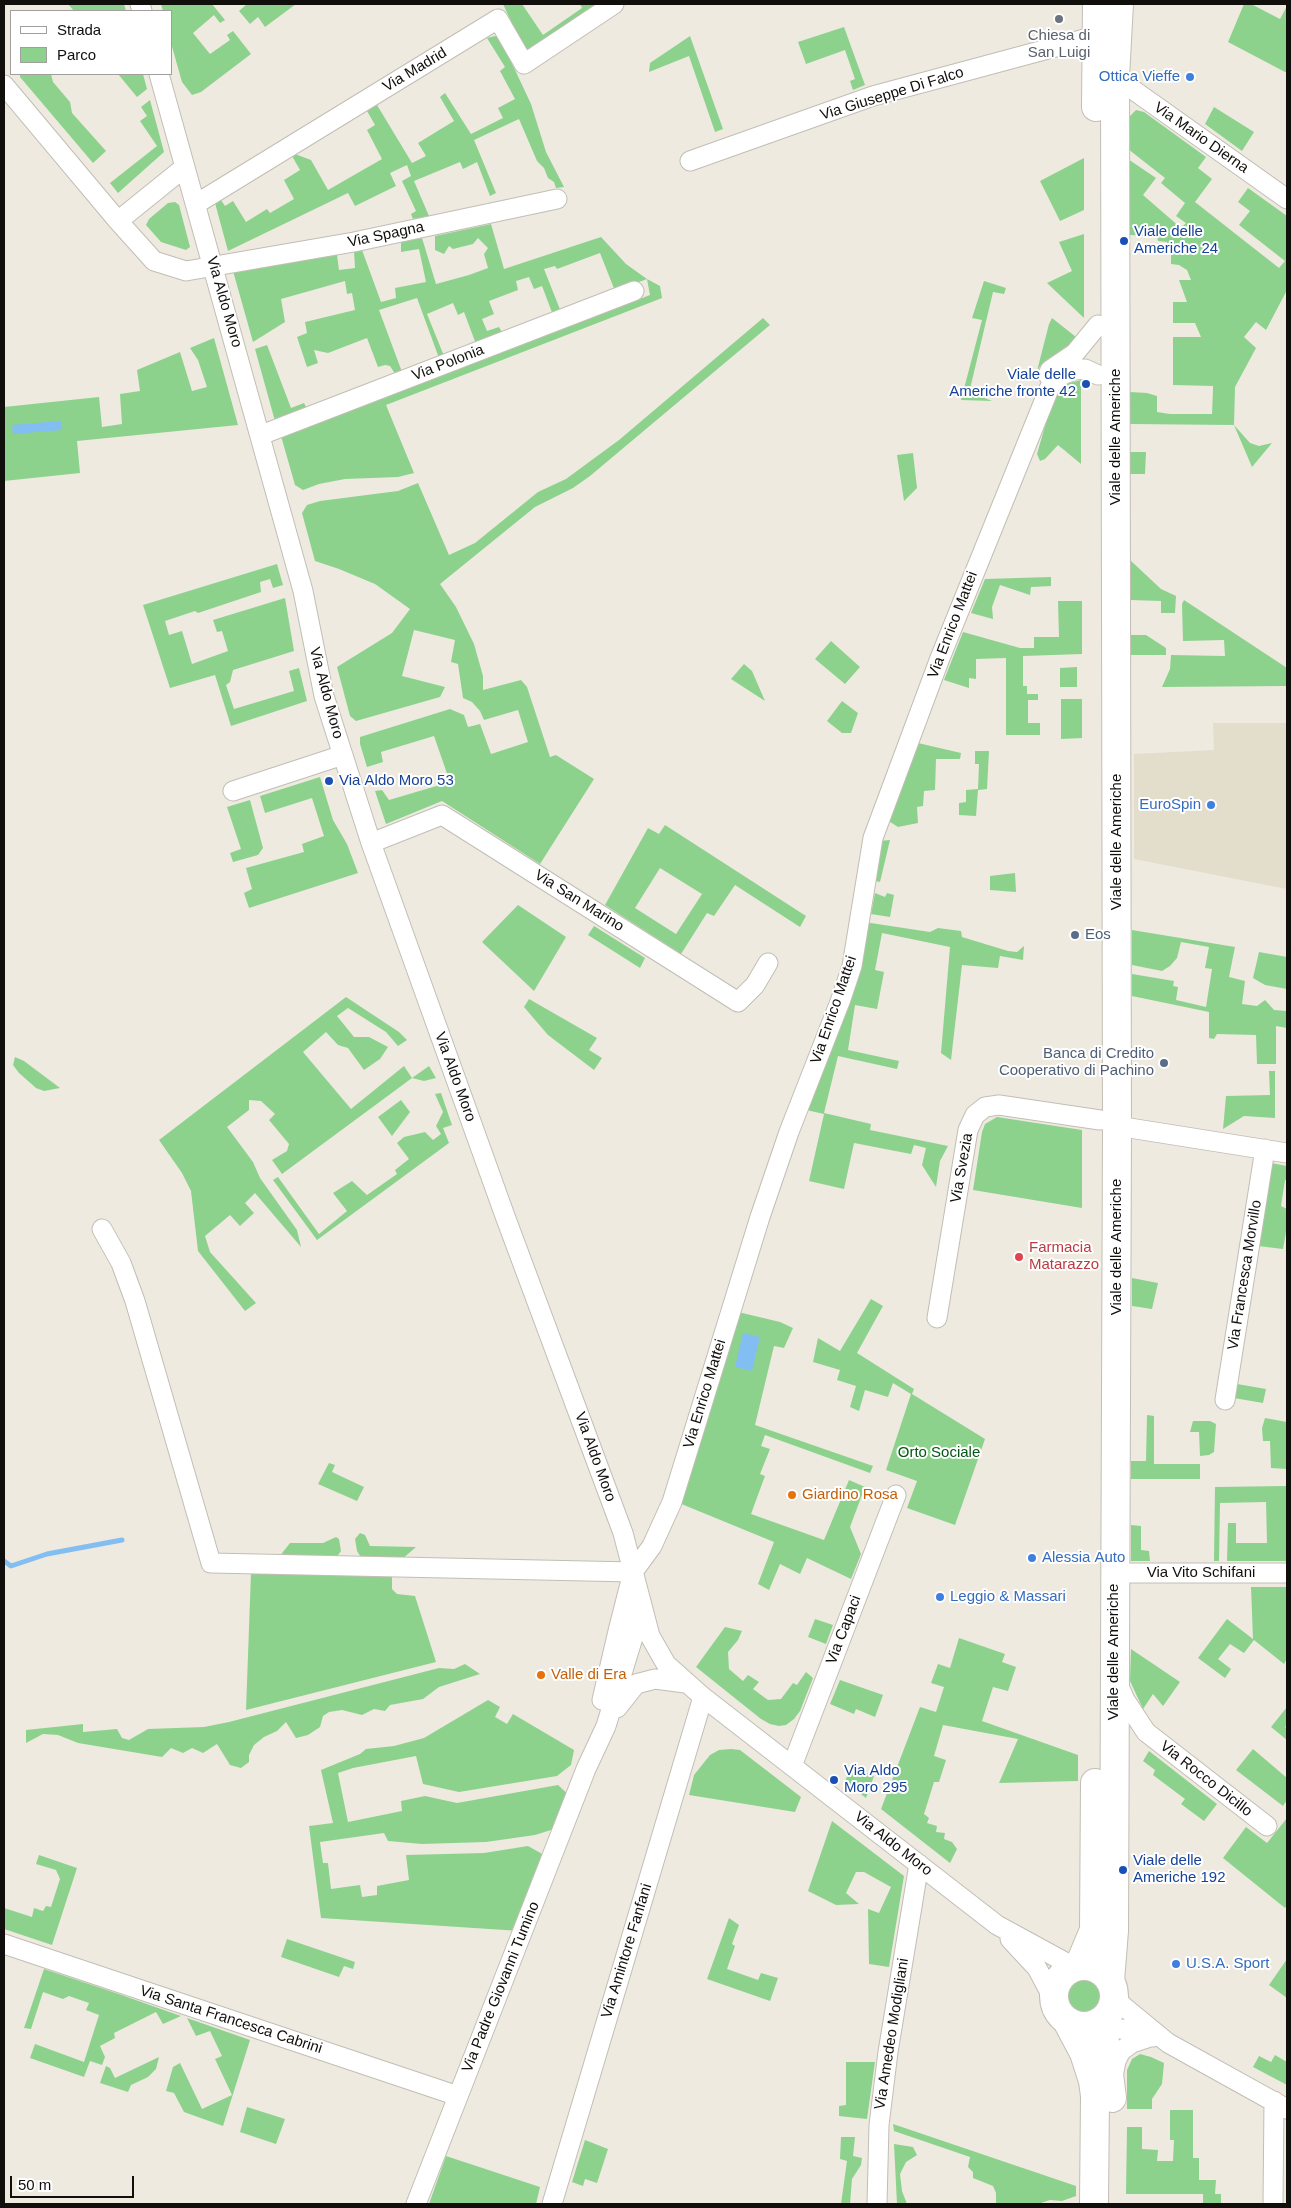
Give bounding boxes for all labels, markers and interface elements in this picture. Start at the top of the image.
legend [10,10,172,75]
marker: Chiesa di San Luigi [1053,13,1065,25]
text: Strada [57,21,101,38]
place label: Chiesa di San Luigi [1028,27,1090,62]
street label: Via Madrid [380,44,450,96]
text: Parco [57,46,96,63]
street label: Via Giuseppe Di Falco [818,64,966,124]
place label: Ottica Vieffe [1099,68,1180,86]
marker: Ottica Vieffe [1184,71,1196,83]
street label: Via Mario Dierna [1150,99,1252,177]
street label: Via Spagna [346,218,426,252]
place label: Viale delle Americhe 24 [1134,223,1218,258]
marker: Viale delle Americhe 24 [1118,235,1130,247]
street label: Via Aldo Moro [202,254,246,350]
street label: Via Polonia [409,341,487,385]
place label: Viale delle Americhe fronte 42 [949,366,1076,401]
street label: Viale delle Americhe [1107,369,1125,505]
marker: Viale delle Americhe fronte 42 [1080,378,1092,390]
street label: Via Enrico Mattei [924,569,982,681]
street label: Via Aldo Moro [305,645,347,741]
place label: Via Aldo Moro 53 [339,772,454,790]
street label: Viale delle Americhe [1108,774,1126,910]
marker: Via Aldo Moro 53 [323,775,335,787]
place label: EuroSpin [1139,796,1201,814]
marker: EuroSpin [1205,799,1217,811]
street label: Via San Marino [531,866,627,936]
place label: Eos [1085,926,1111,944]
marker: Eos [1069,929,1081,941]
street label: Via Enrico Mattei [807,954,861,1066]
street label: Via Aldo Moro [430,1030,480,1124]
place label: Banca di Credito Cooperativo di Pachino [999,1045,1154,1080]
marker: Banca di Credito Cooperativo di Pachino [1158,1057,1170,1069]
street label: Via Svezia [947,1132,977,1204]
street label: Viale delle Americhe [1108,1179,1126,1315]
street label: Via Francesca Morvillo [1224,1199,1266,1351]
place label: Farmacia Matarazzo [1029,1239,1099,1274]
marker: Farmacia Matarazzo [1013,1251,1025,1263]
street label: Via Enrico Mattei [680,1337,730,1451]
street label: Via Aldo Moro [570,1410,620,1504]
park label: Orto Sociale [898,1444,980,1462]
place label: Giardino Rosa [802,1486,898,1504]
marker: Giardino Rosa [786,1489,798,1501]
place label: Alessia Auto [1042,1549,1125,1567]
marker: Alessia Auto [1026,1552,1038,1564]
street label: Via Vito Schifani [1147,1564,1255,1582]
street label: Viale delle Americhe [1105,1584,1123,1720]
place label: Leggio & Massari [950,1588,1066,1606]
marker: Leggio & Massari [934,1591,946,1603]
street label: Via Capaci [823,1593,865,1667]
place label: Valle di Era [551,1666,627,1684]
marker: Valle di Era [535,1669,547,1681]
street label: Via Rocco Dicillo [1156,1737,1256,1821]
place label: Via Aldo Moro 295 [844,1762,907,1797]
marker: Via Aldo Moro 295 [828,1774,840,1786]
street label: Via Aldo Moro [850,1808,936,1880]
place label: Viale delle Americhe 192 [1133,1852,1226,1887]
marker: Viale delle Americhe 192 [1117,1864,1129,1876]
street label: Via Amintore Fanfani [598,1882,656,2020]
street label: Via Padre Giovanni Tumino [458,1899,544,2075]
place label: U.S.A. Sport [1186,1955,1269,1973]
street label: Via Amedeo Modigliani [871,1957,913,2111]
marker: U.S.A. Sport [1170,1958,1182,1970]
street label: Via Santa Francesca Cabrini [138,1982,324,2058]
scale bar [12,2166,136,2198]
text: 50 m [18,2176,51,2193]

